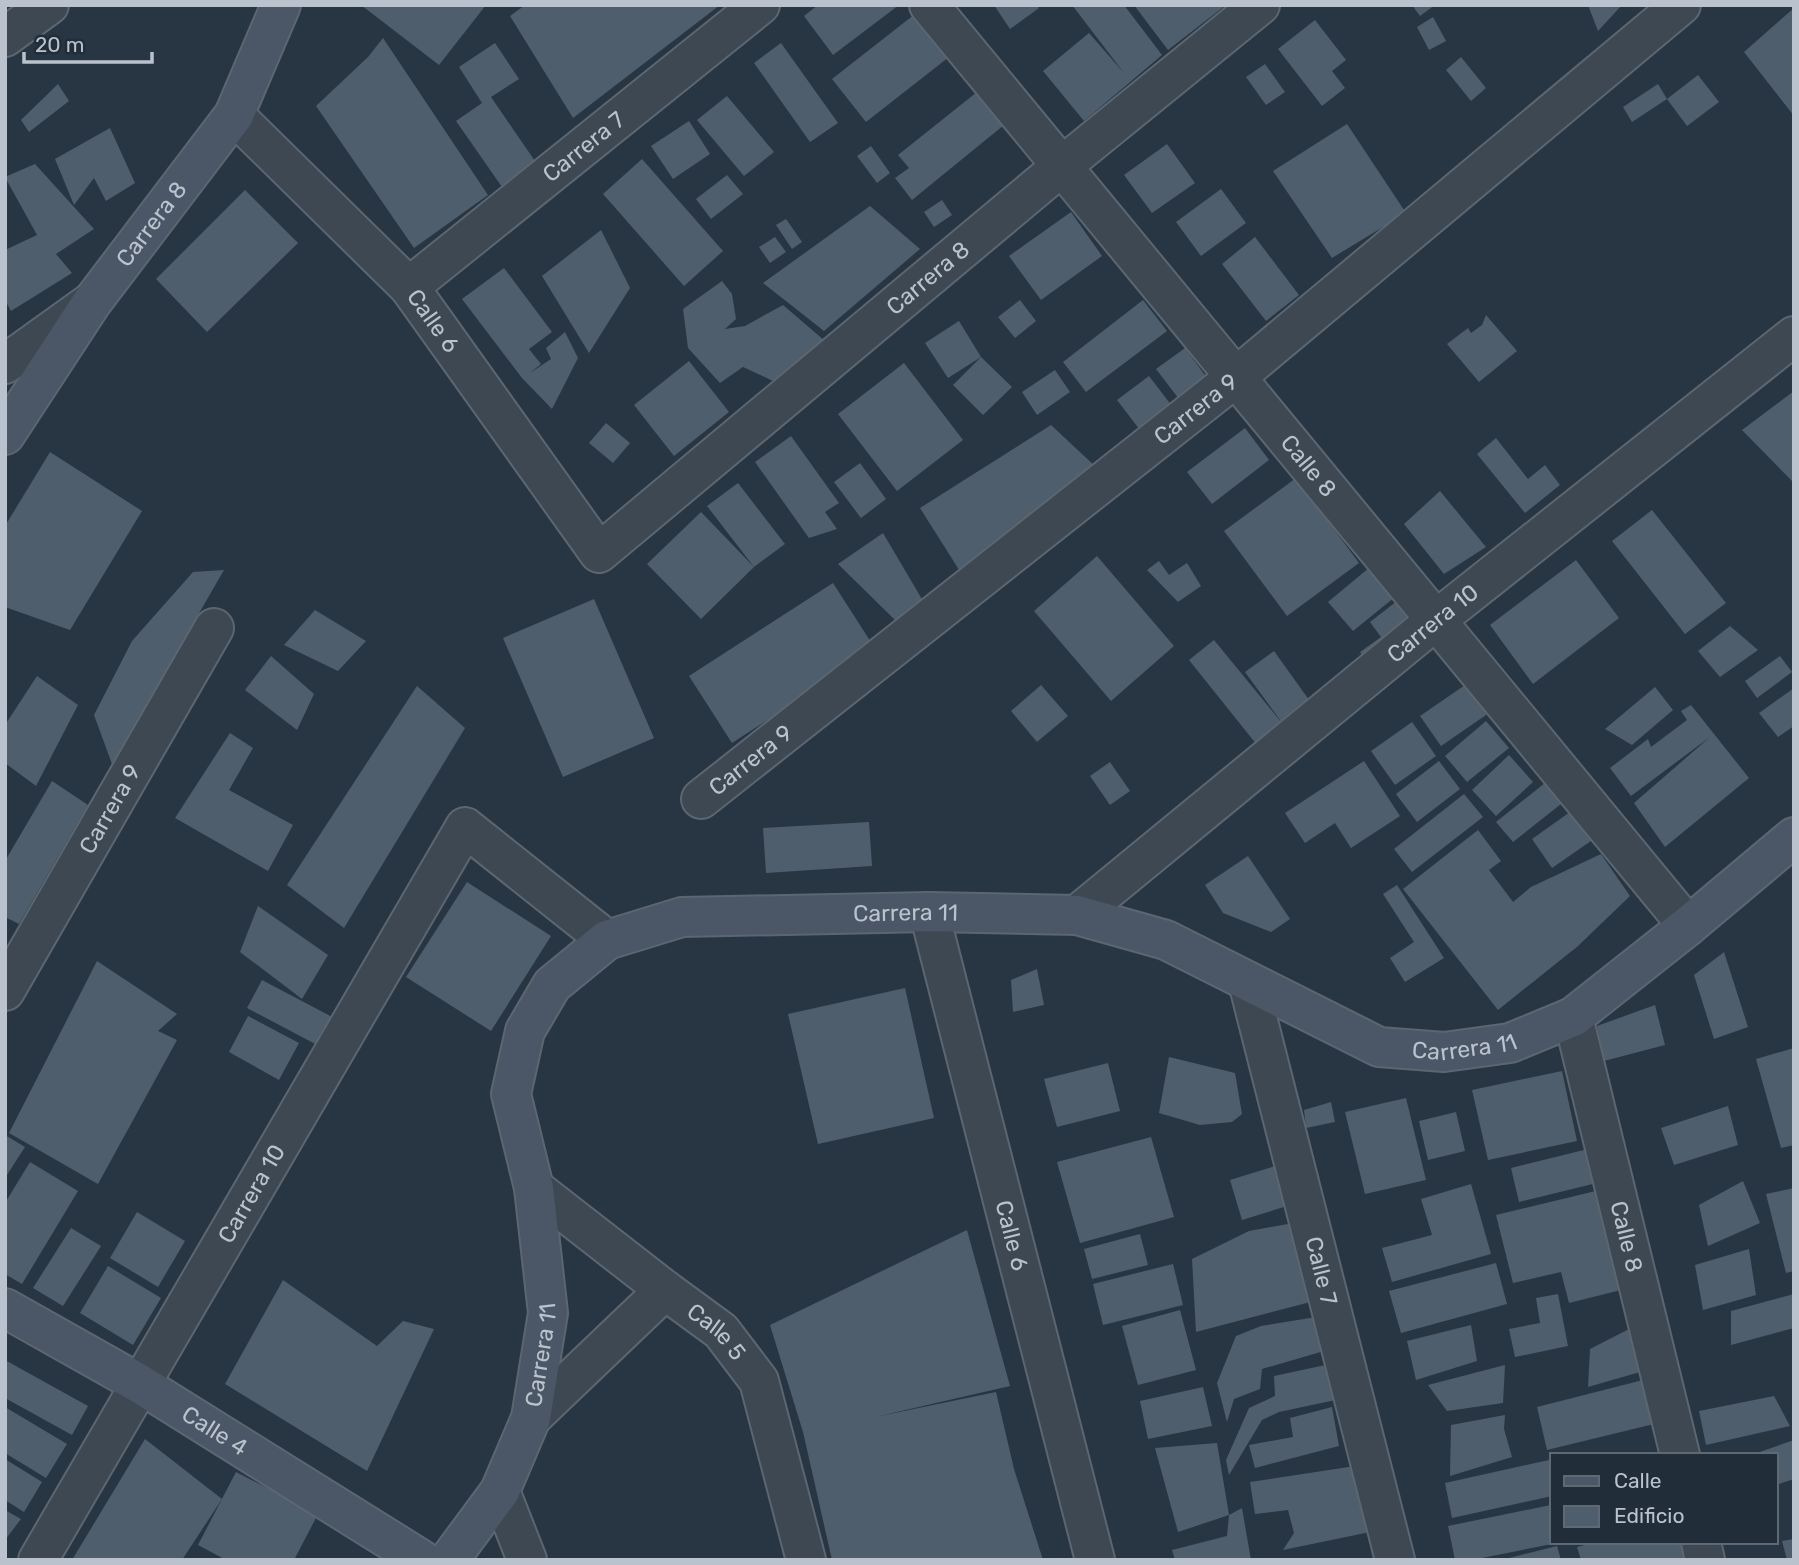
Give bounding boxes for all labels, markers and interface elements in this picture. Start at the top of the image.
scale bar [24,21,152,65]
text: 20 m [35,32,84,57]
street label: Carrera 7 [537,105,630,188]
street label: Carrera 8 [110,176,193,272]
street label: Carrera 8 [881,235,975,321]
street label: Calle 6 [401,284,465,358]
street label: Carrera 9 [1148,367,1243,450]
street label: Calle 8 [1275,429,1342,503]
street label: Carrera 10 [1381,578,1484,669]
street label: Carrera 9 [703,718,798,802]
street label: Carrera 9 [73,759,147,859]
street label: Carrera 11 [853,898,958,928]
street label: Carrera 11 [1411,1028,1521,1066]
street label: Carrera 10 [212,1139,291,1248]
street label: Calle 6 [989,1197,1034,1274]
street label: Calle 8 [1604,1198,1649,1275]
street label: Calle 7 [1299,1234,1344,1308]
street label: Calle 5 [682,1297,752,1366]
street label: Carrera 11 [519,1302,562,1409]
street label: Calle 4 [177,1400,253,1462]
legend [1550,1453,1778,1544]
text: Calle [1614,1468,1662,1493]
text: Edificio [1614,1503,1684,1528]

